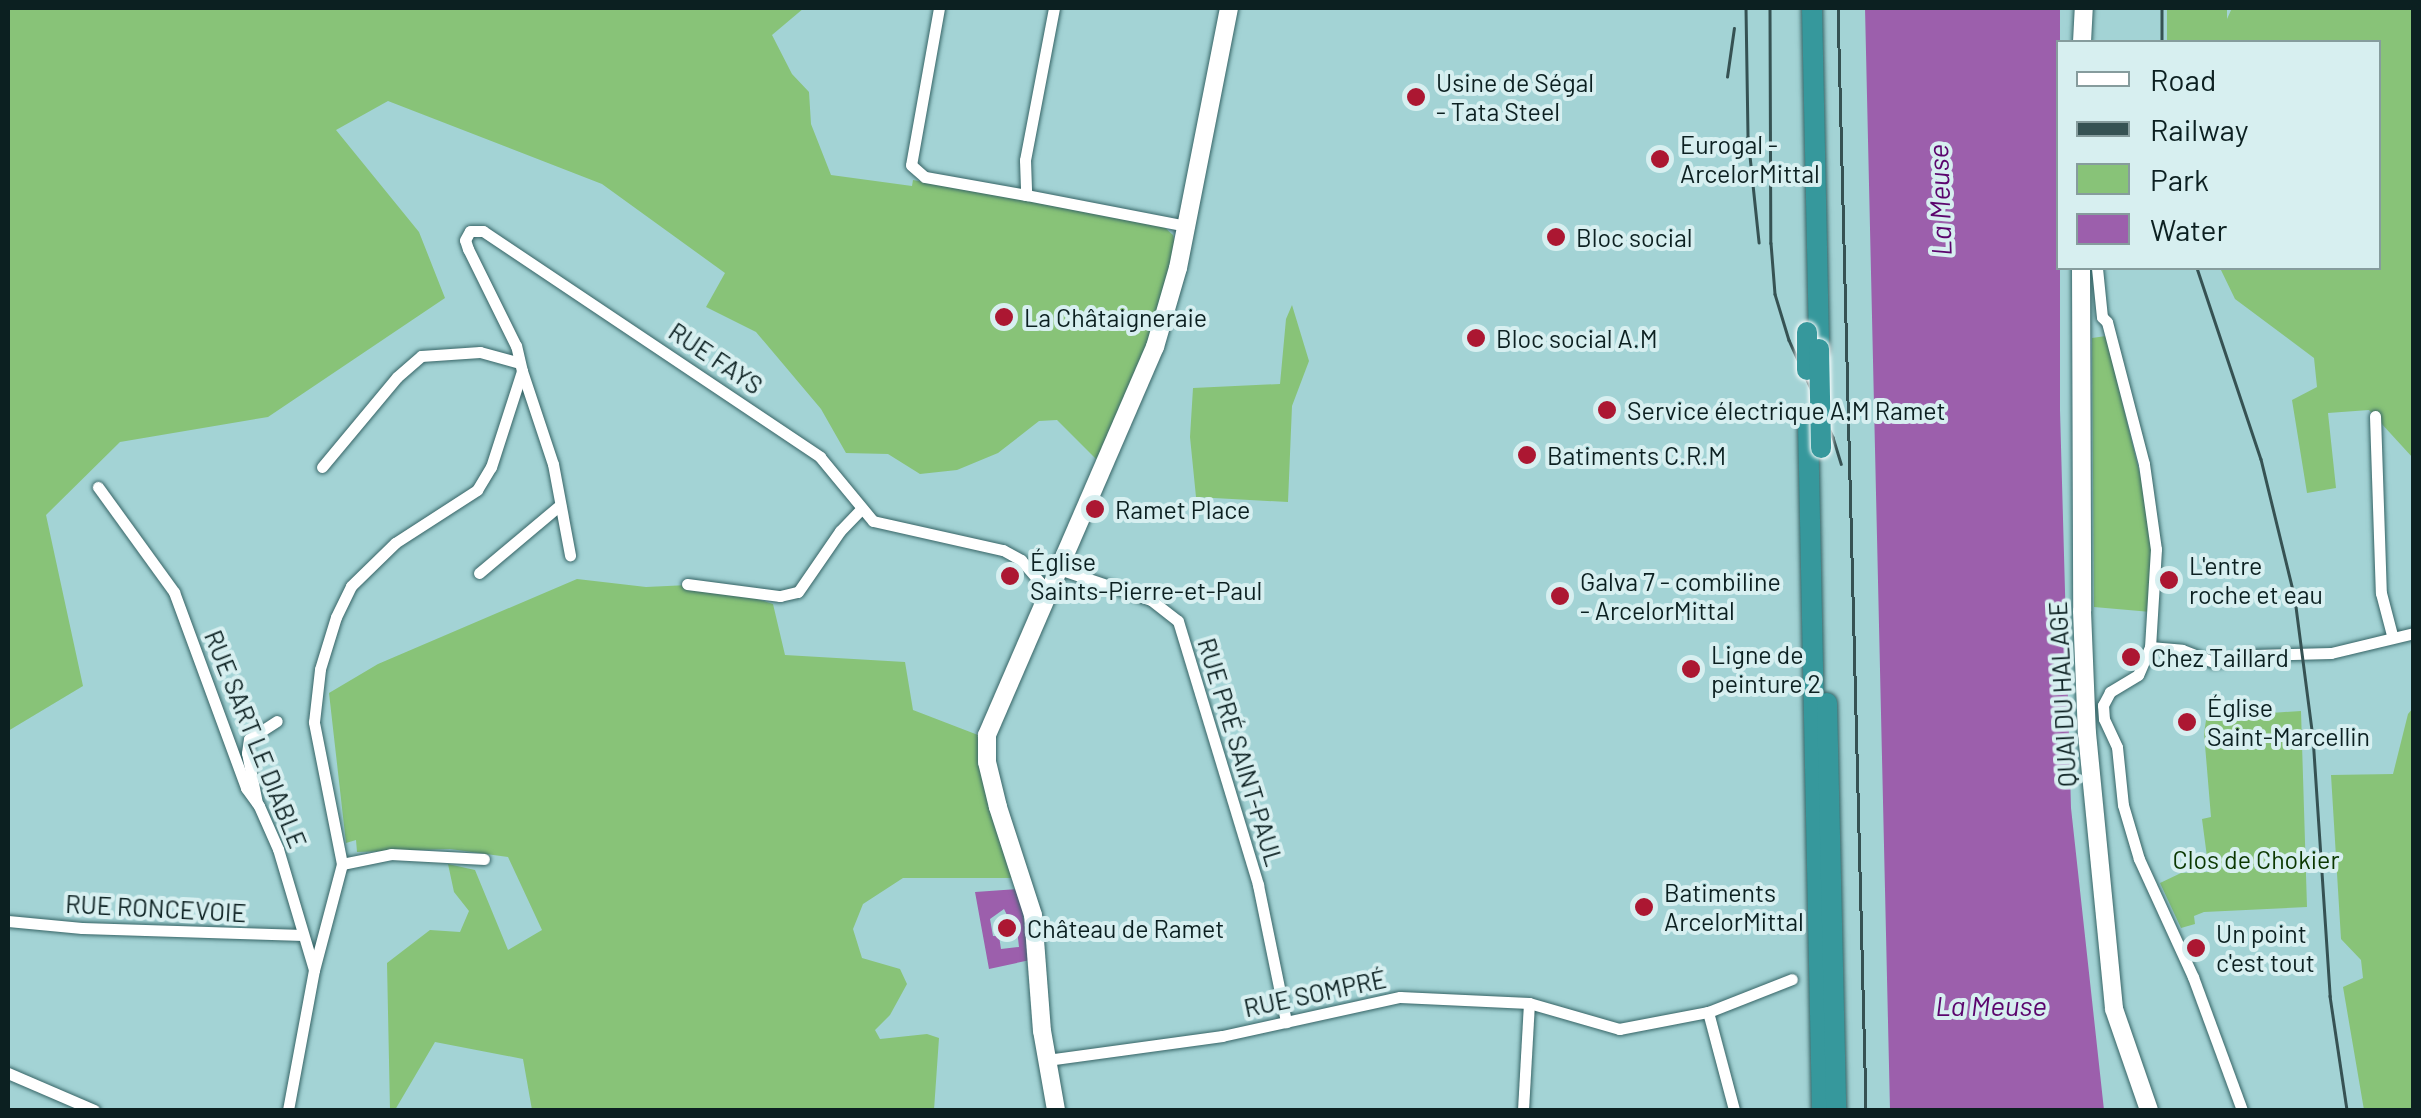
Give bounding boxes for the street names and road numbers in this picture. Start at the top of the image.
street label: RUE FAYS [663,316,769,400]
street label: QUAI DU HALAGE [2042,600,2082,788]
street label: RUE SART LE DIABLE [199,626,313,852]
street label: RUE PRÉ SAINT-PAUL [1192,634,1290,870]
street label: RUE RONCEVOIE [65,888,247,928]
street label: RUE SOMPRÉ [1241,963,1389,1023]

